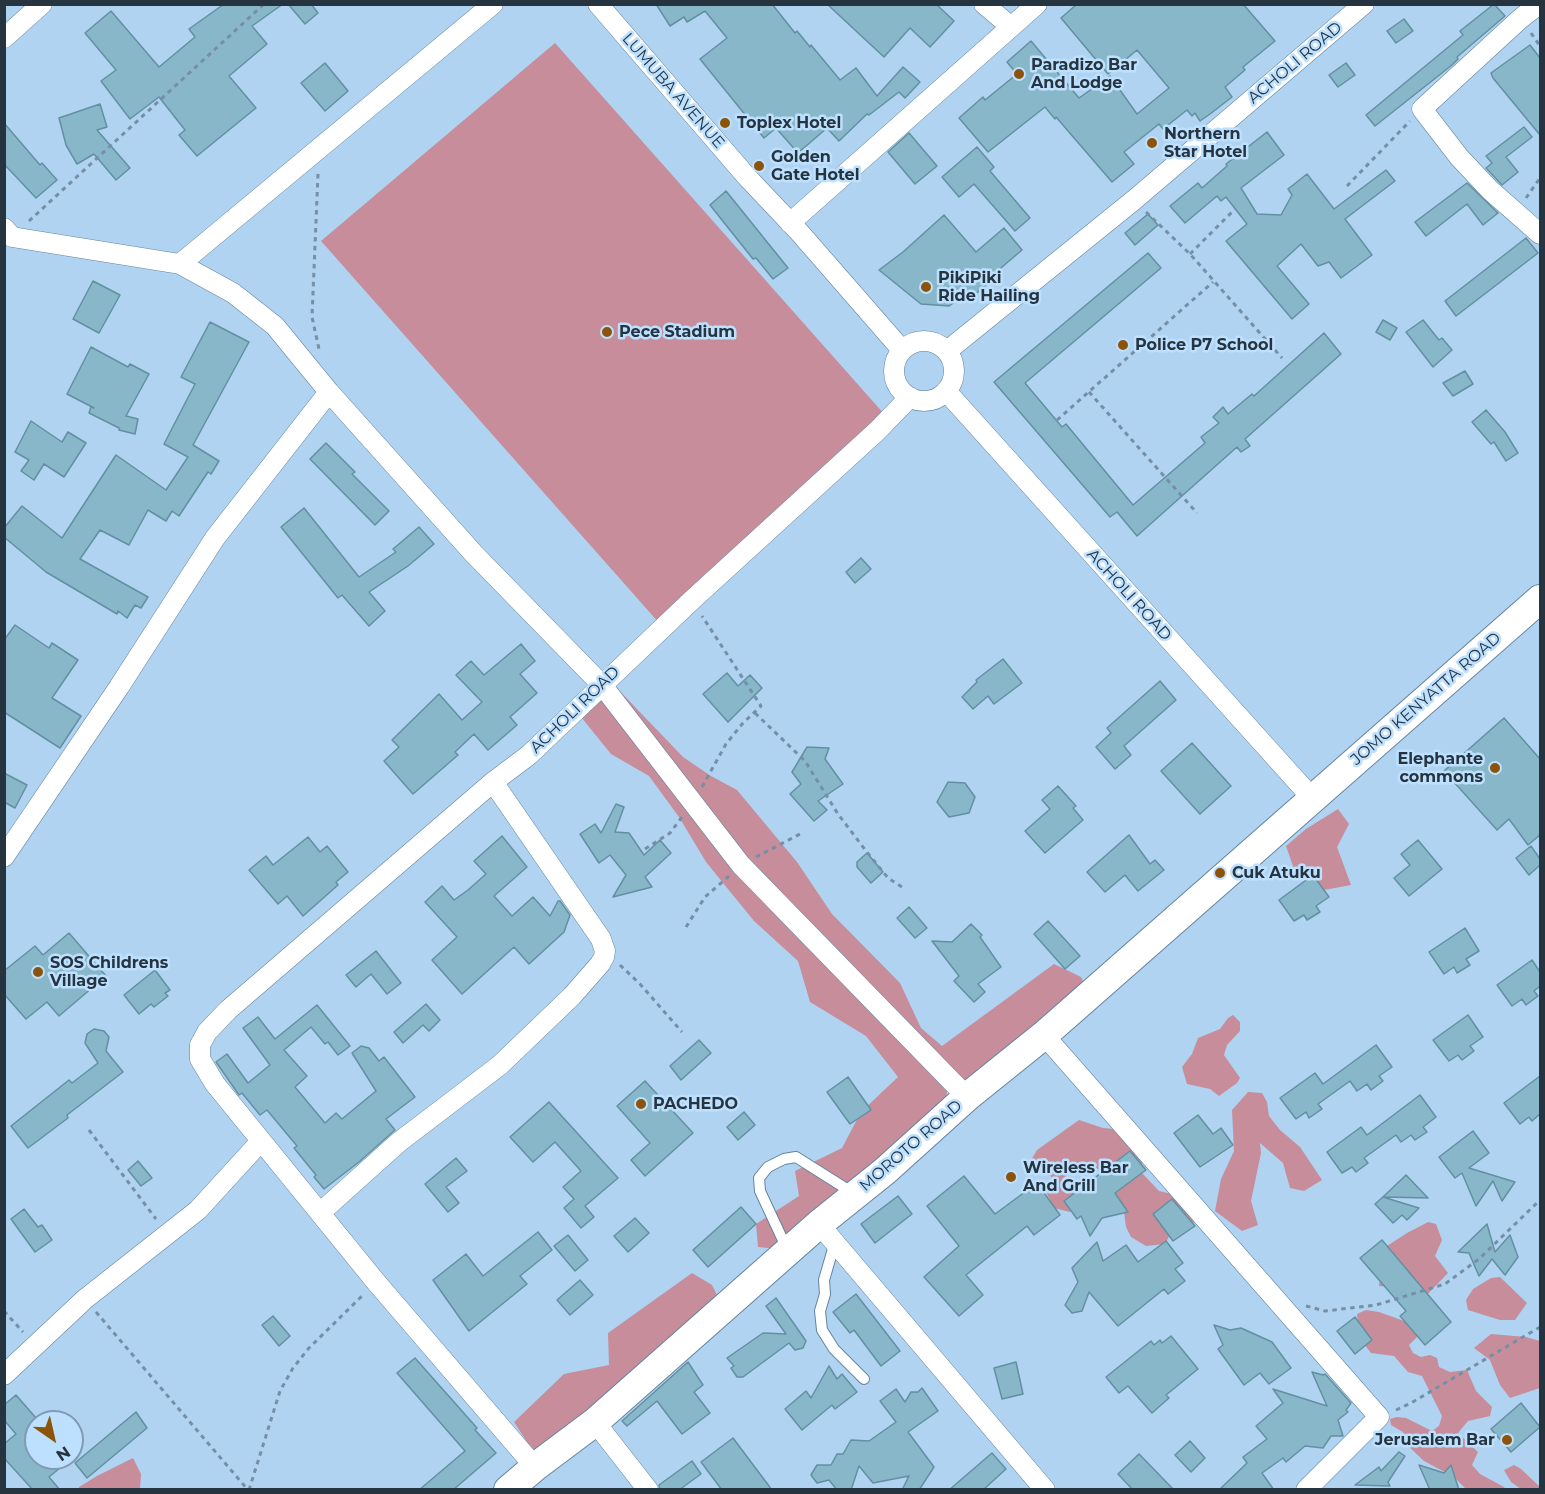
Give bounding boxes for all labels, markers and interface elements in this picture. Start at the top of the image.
street label: ACHOLI ROAD [1244,18,1346,108]
street label: LUMUBA AVENUE [618,29,728,153]
place label: Paradizo Bar And Lodge [1031,55,1137,93]
marker: Paradizo Bar And Lodge [1012,67,1026,81]
place label: Toplex Hotel [737,113,841,133]
marker: Toplex Hotel [718,116,732,130]
place label: Northern Star Hotel [1164,124,1247,162]
marker: Northern Star Hotel [1145,136,1159,150]
place label: Golden Gate Hotel [771,147,860,185]
marker: Golden Gate Hotel [752,159,766,173]
place label: PikiPiki Ride Hailing [938,268,1040,306]
marker: PikiPiki Ride Hailing [919,280,933,294]
place label: Pece Stadium [619,322,735,342]
marker: Pece Stadium [600,325,614,339]
place label: Police P7 School [1135,335,1273,355]
marker: Police P7 School [1116,338,1130,352]
street label: ACHOLI ROAD [1083,545,1175,645]
street label: JOMO KENYATTA ROAD [1347,629,1505,769]
street label: ACHOLI ROAD [526,662,624,758]
place label: Elephante commons [1398,749,1483,787]
marker: Elephante commons [1488,761,1502,775]
place label: Cuk Atuku [1232,863,1321,883]
marker: Cuk Atuku [1213,866,1227,880]
place label: SOS Childrens Village [50,953,168,991]
marker: SOS Childrens Village [31,965,45,979]
place label: PACHEDO [653,1094,738,1114]
street label: MOROTO ROAD [856,1096,966,1196]
marker: PACHEDO [634,1097,648,1111]
place label: Wireless Bar And Grill [1023,1158,1129,1196]
marker: Wireless Bar And Grill [1004,1170,1018,1184]
north arrow [24,1410,84,1470]
place label: Jerusalem Bar [1375,1430,1495,1450]
marker: Jerusalem Bar [1500,1433,1514,1447]
text: N [53,1442,74,1465]

